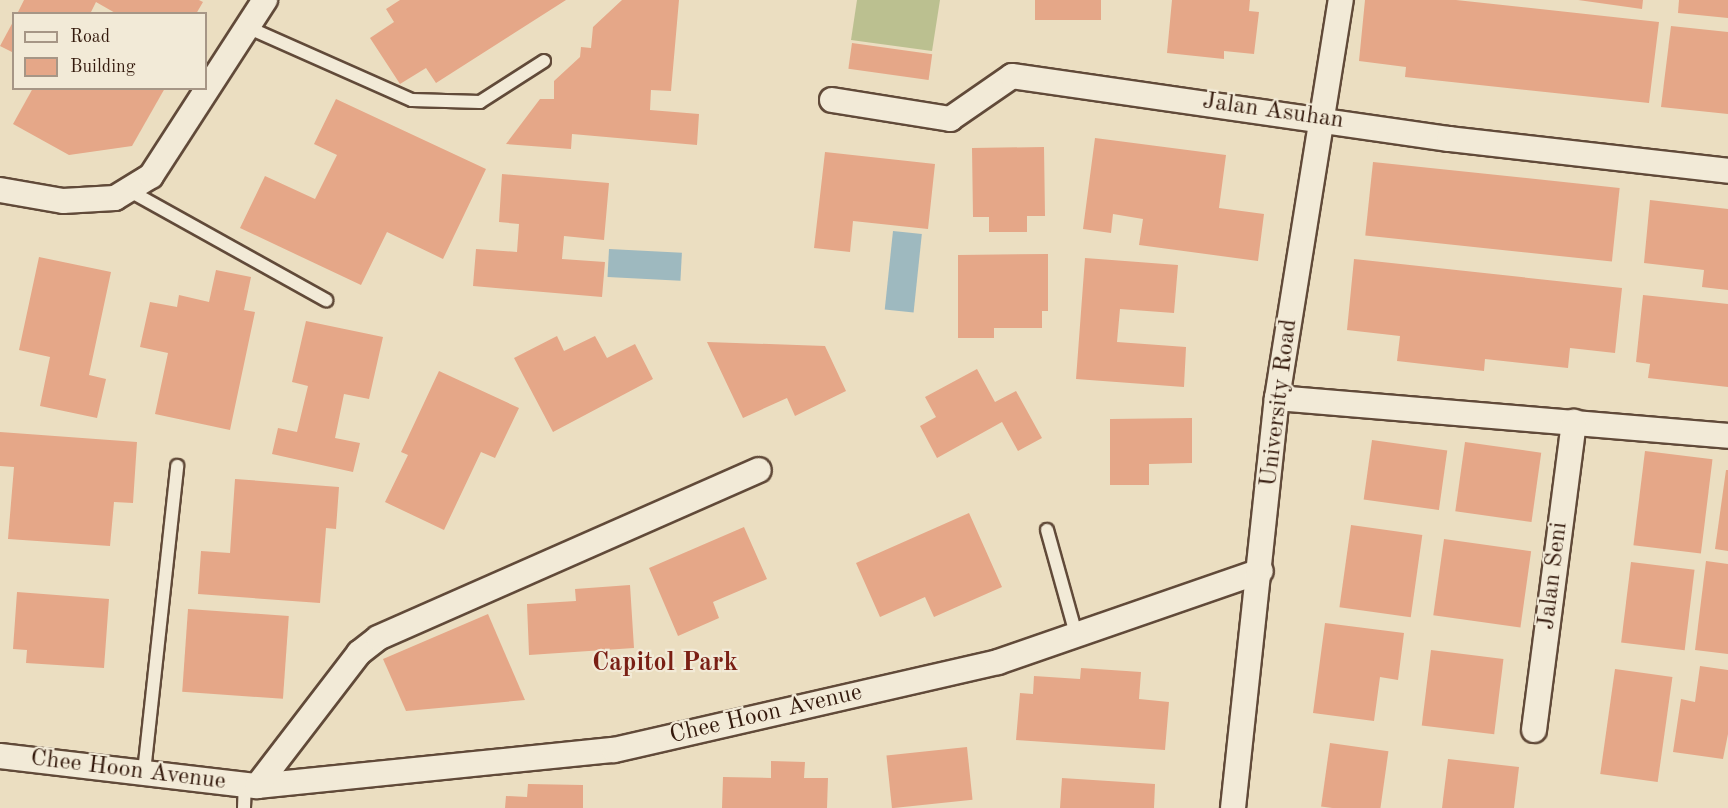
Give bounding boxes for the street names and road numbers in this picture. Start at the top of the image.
street label: Jalan Asuhan [1201,88,1345,136]
street label: University Road [1255,317,1305,489]
street label: Jalan Seni [1533,521,1575,631]
street label: Chee Hoon Avenue [667,679,865,751]
street label: Chee Hoon Avenue [29,745,227,797]

